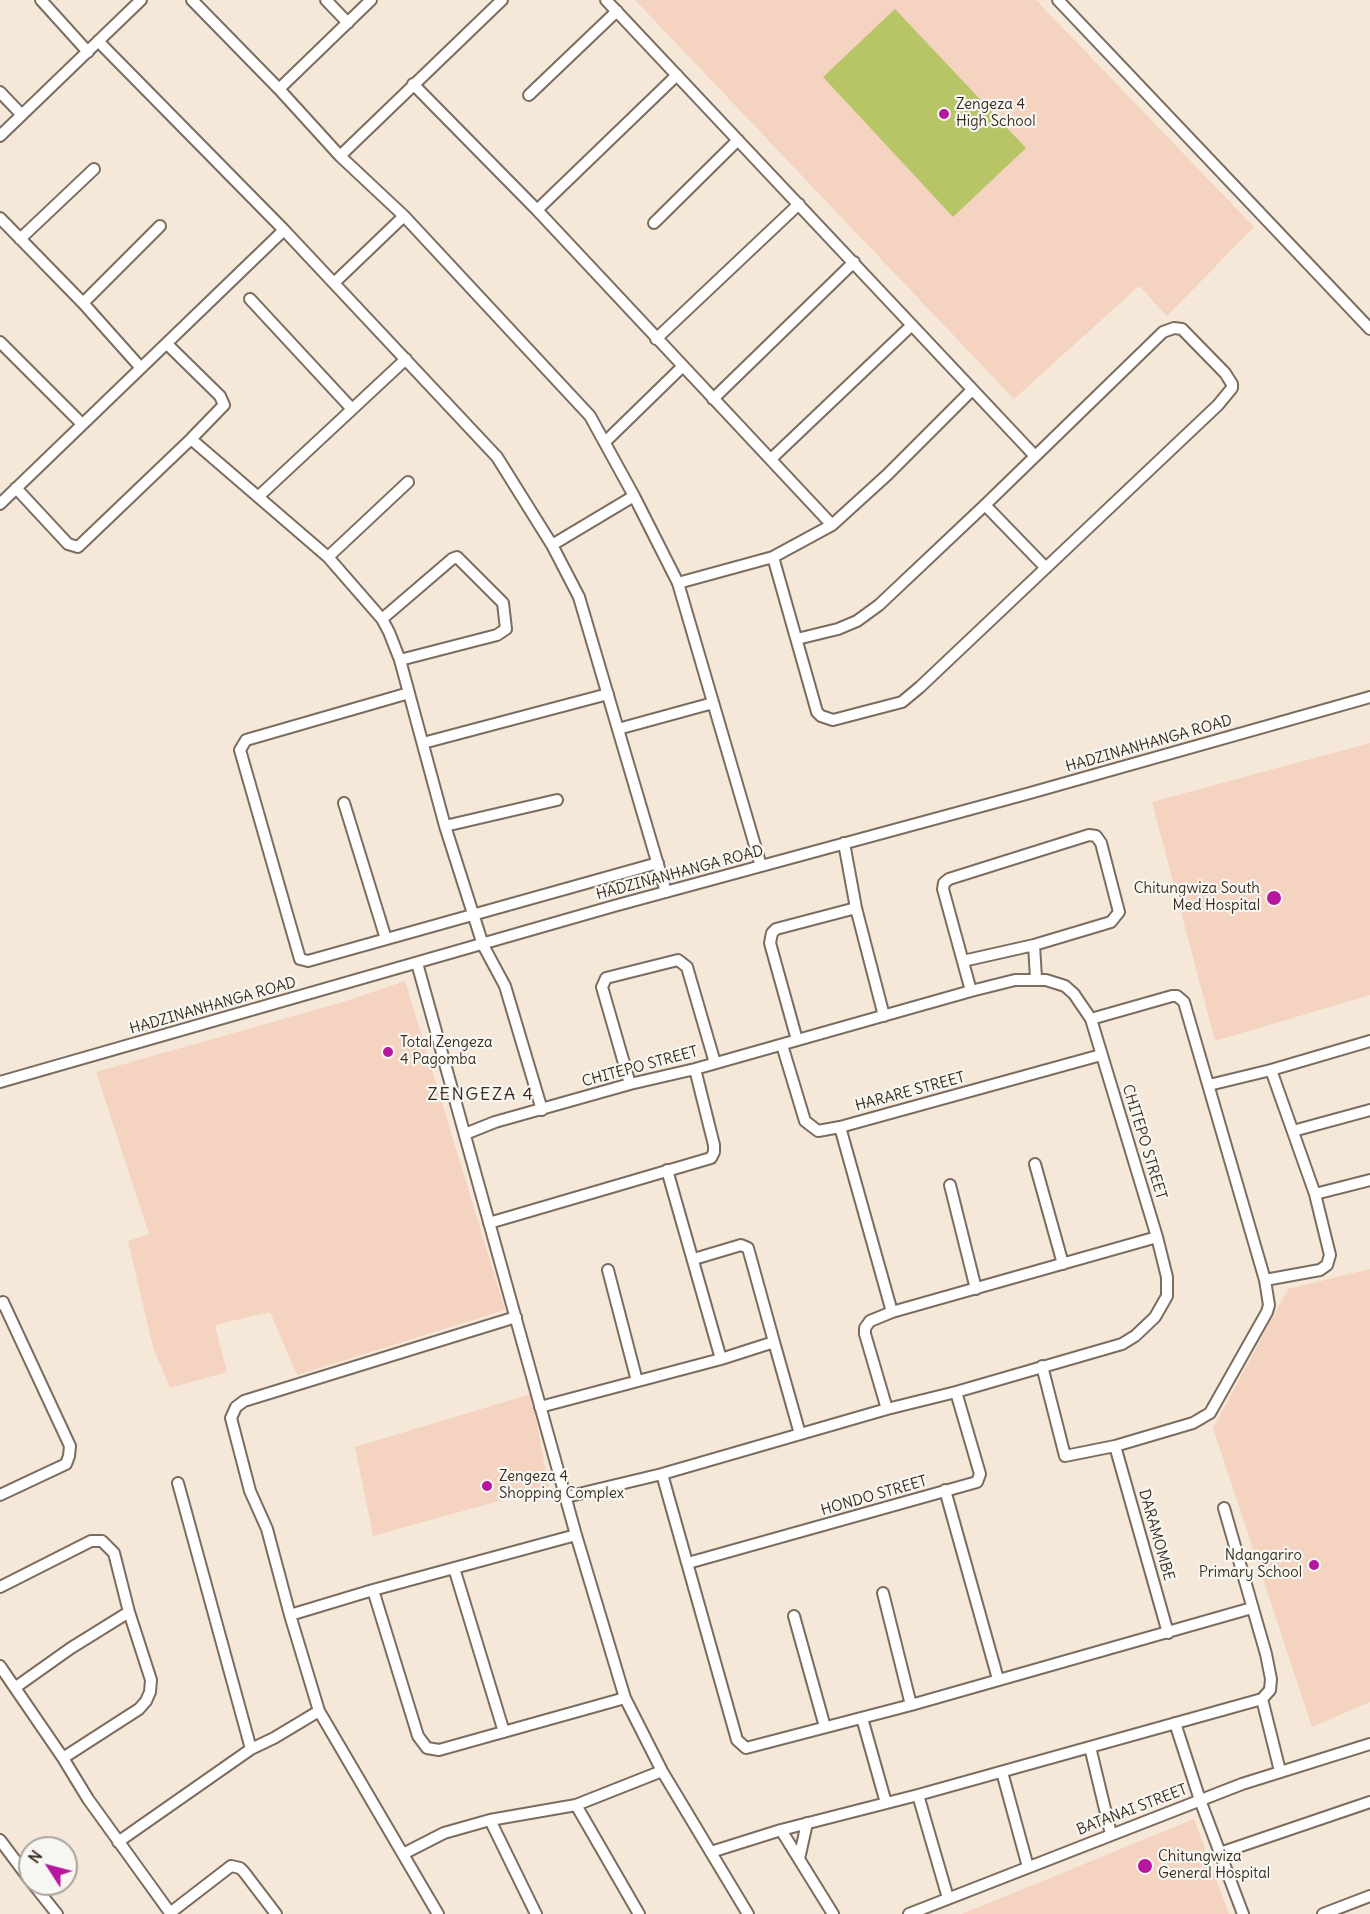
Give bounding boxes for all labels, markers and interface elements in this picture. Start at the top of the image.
place label: Zengeza 4 High School [956,96,1036,131]
marker: Zengeza 4 High School [937,107,951,121]
street label: HADZINANHANGA ROAD [1064,712,1234,776]
street label: HADZINANHANGA ROAD [594,842,766,904]
place label: Chitungwiza South Med Hospital [1134,880,1260,915]
marker: Chitungwiza South Med Hospital [1265,889,1283,907]
street label: HADZINANHANGA ROAD [128,974,298,1038]
place label: Total Zengeza 4 Pagomba [400,1034,493,1069]
street label: CHITEPO STREET [580,1043,700,1091]
marker: Total Zengeza 4 Pagomba [381,1045,395,1059]
street label: HARARE STREET [853,1069,967,1115]
street label: CHITEPO STREET [1118,1082,1170,1202]
district label: ZENGEZA 4 [428,1084,534,1106]
place label: Zengeza 4 Shopping Complex [499,1468,624,1503]
street label: HONDO STREET [819,1472,929,1520]
marker: Zengeza 4 Shopping Complex [480,1479,494,1493]
street label: DARAMOMBE [1134,1487,1178,1583]
place label: Ndangariro Primary School [1199,1547,1302,1582]
marker: Ndangariro Primary School [1307,1558,1321,1572]
street label: BATANAI STREET [1074,1781,1190,1839]
north arrow [18,1836,78,1896]
text: N [24,1846,46,1867]
place label: Chitungwiza General Hospital [1158,1848,1270,1883]
marker: Chitungwiza General Hospital [1136,1857,1154,1875]

